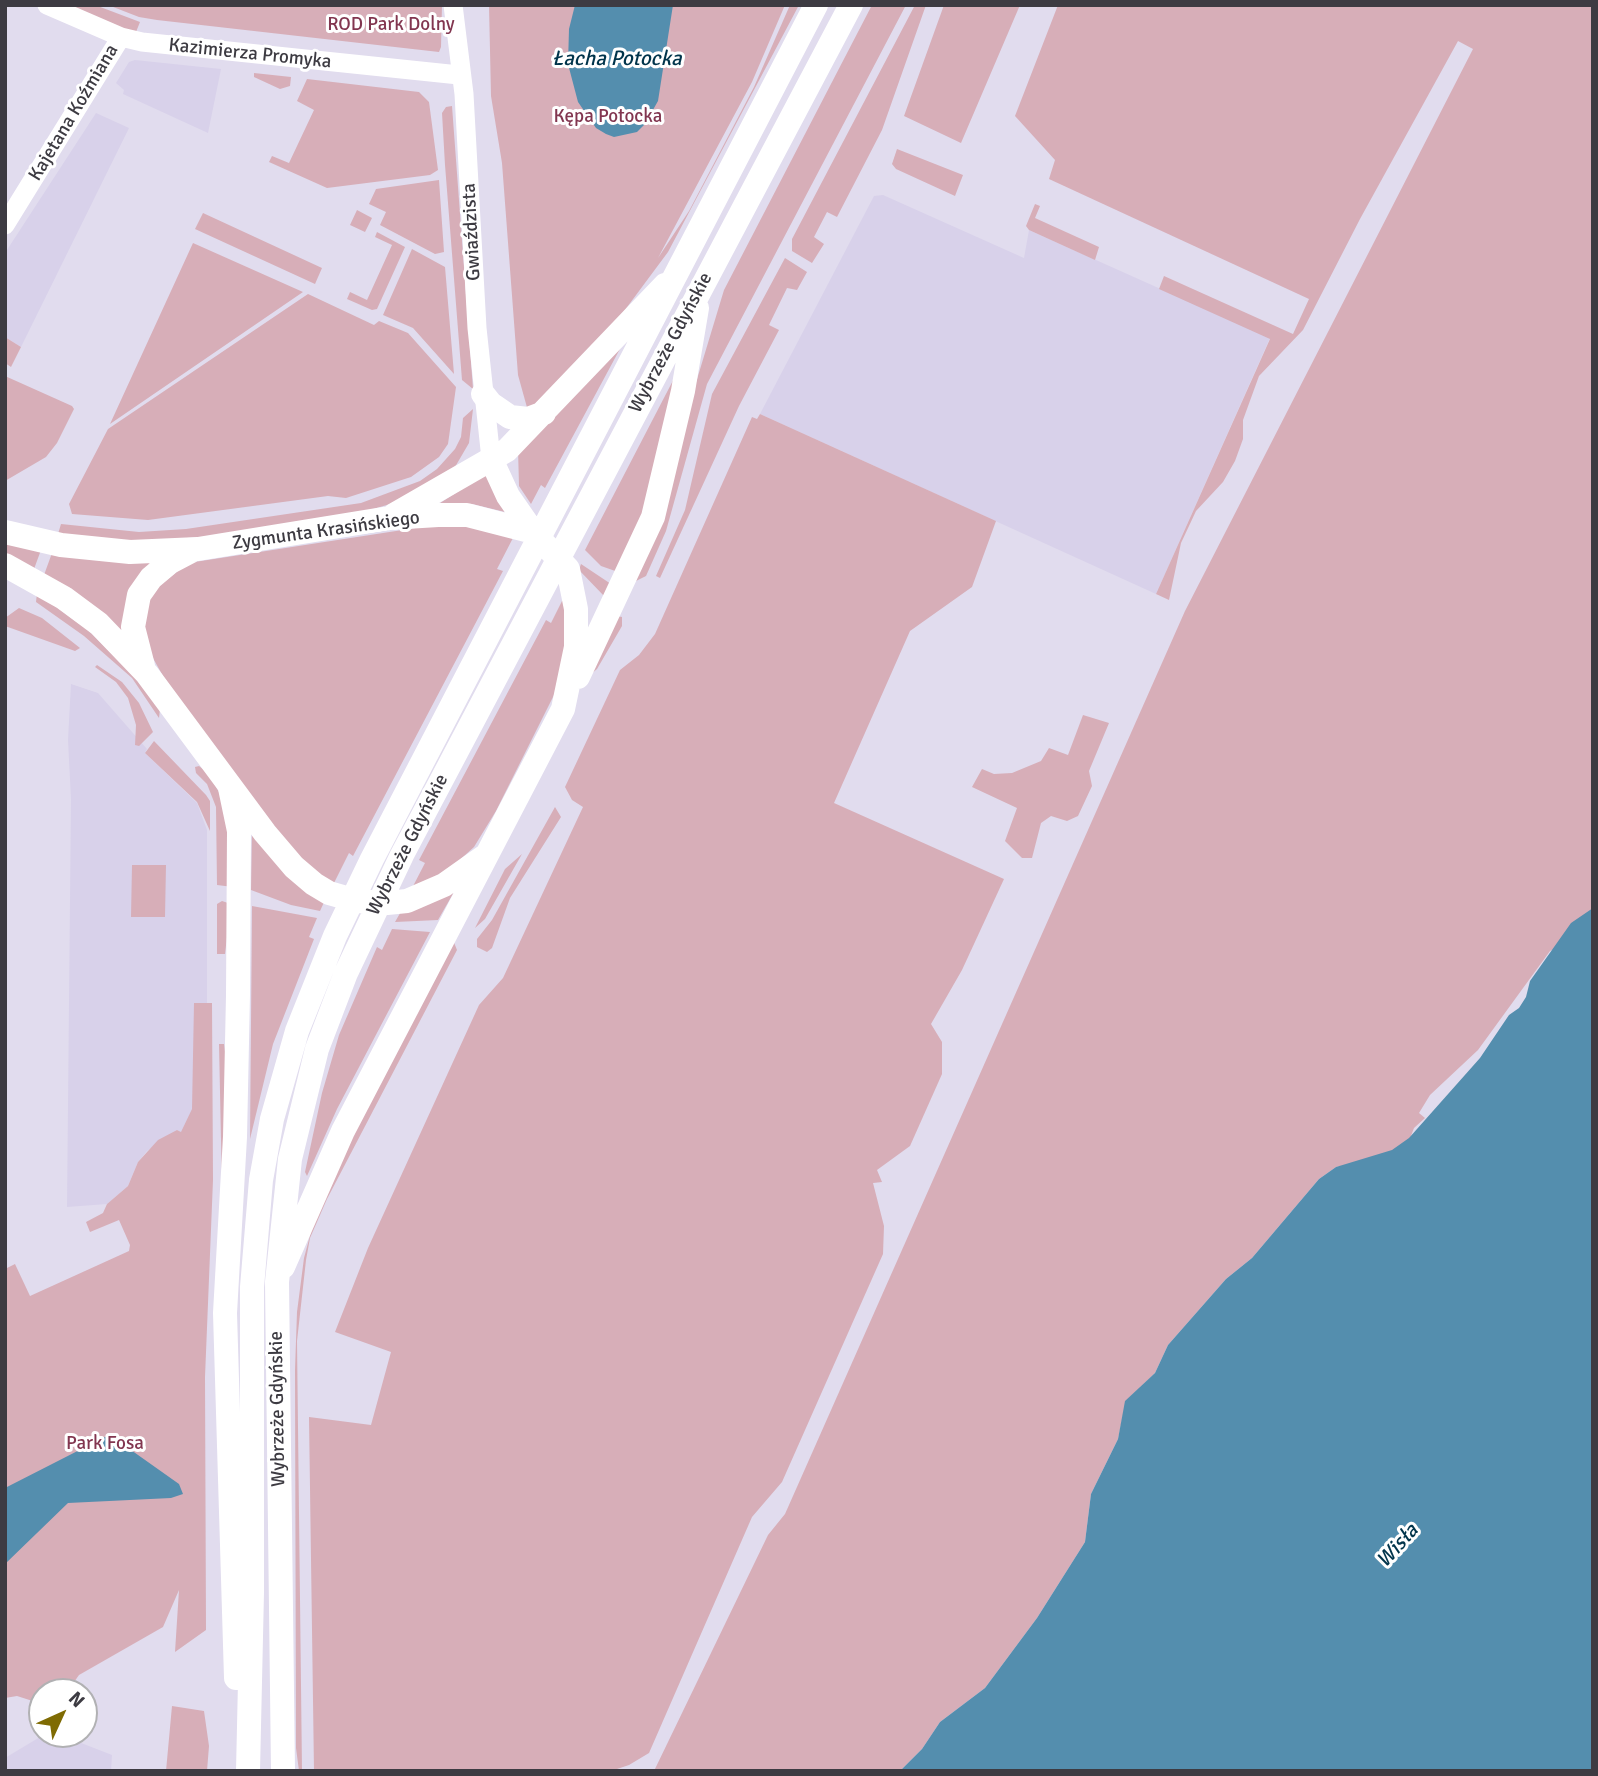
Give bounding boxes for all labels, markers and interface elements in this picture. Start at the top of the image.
park label: ROD Park Dolny [327,14,455,36]
street label: Kazimierza Promyka [167,34,333,74]
street label: Kajetana Koźmiana [24,41,124,185]
water label: Łacha Potocka [552,46,682,72]
park label: Kępa Potocka [554,106,662,128]
street label: Gwiaździsta [458,183,486,281]
street label: Wybrzeże Gdyńskie [624,269,718,417]
street label: Zygmunta Krasińskiego [231,507,421,555]
street label: Wybrzeże Gdyńskie [363,770,453,920]
street label: Wybrzeże Gdyńskie [265,1331,291,1487]
park label: Park Fosa [66,1433,144,1455]
water label: Wisła [1372,1519,1424,1573]
north arrow [28,1678,98,1748]
text: N [63,1686,90,1713]

